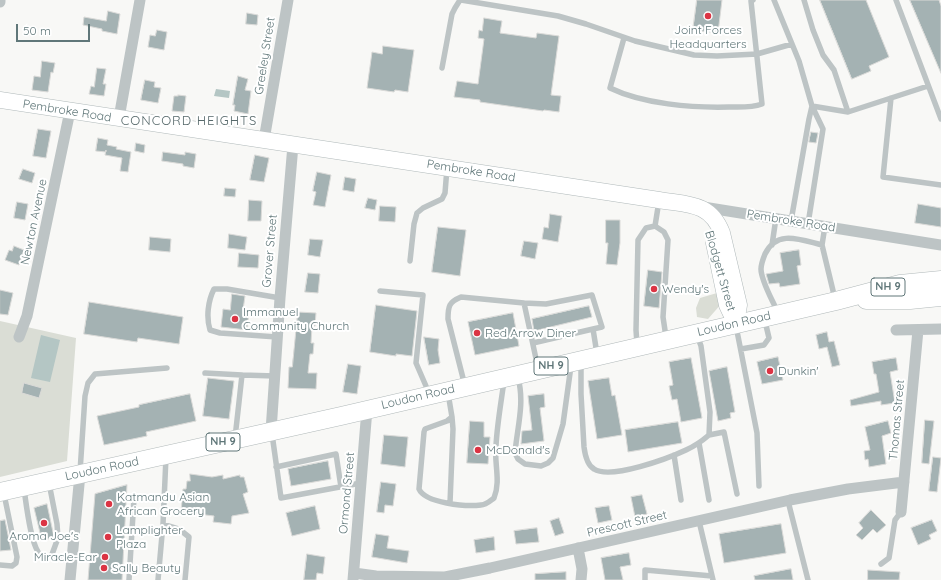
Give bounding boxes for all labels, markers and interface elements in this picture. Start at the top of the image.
marker: Joint Forces Headquarters [703,11,713,21]
scale bar [18,16,92,42]
street label: Greeley Street [252,16,278,96]
text: 50 m [23,23,51,38]
place label: Joint Forces Headquarters [669,23,747,51]
street label: Pembroke Road [22,97,112,125]
district label: CONCORD HEIGHTS [121,113,257,129]
street label: Pembroke Road [426,157,516,185]
street label: Newton Avenue [18,178,50,266]
street label: Pembroke Road [746,207,836,235]
street label: Grover Street [260,214,280,288]
street label: Blodgett Street [702,229,738,313]
road number: NH 9 [871,278,905,296]
place label: Wendy's [662,282,709,296]
marker: Wendy's [649,284,659,294]
place label: Immanuel Community Church [243,305,349,333]
street label: Loudon Road [696,309,772,339]
marker: Immanuel Community Church [230,314,240,324]
place label: Red Arrow Diner [485,326,576,340]
marker: Red Arrow Diner [472,328,482,338]
road number: NH 9 [534,357,568,375]
place label: Dunkin' [778,364,819,378]
marker: Dunkin' [765,366,775,376]
street label: Thomas Street [886,379,908,461]
street label: Loudon Road [380,382,456,412]
road number: NH 9 [206,433,240,451]
place label: McDonald's [486,443,550,457]
marker: McDonald's [473,445,483,455]
street label: Ormond Street [336,451,358,535]
street label: Loudon Road [64,454,140,484]
place label: Katmandu Asian African Grocery [117,490,209,518]
marker: Katmandu Asian African Grocery [104,499,114,509]
street label: Prescott Street [586,508,668,540]
marker: Aroma Joe's [39,518,49,528]
place label: Lamplighter Plaza [116,523,183,551]
place label: Aroma Joe's [9,529,79,543]
marker: Lamplighter Plaza [103,532,113,542]
place label: Miracle-Ear [34,550,97,564]
marker: Miracle-Ear [100,552,110,562]
place label: Sally Beauty [112,561,181,575]
marker: Sally Beauty [99,563,109,573]

